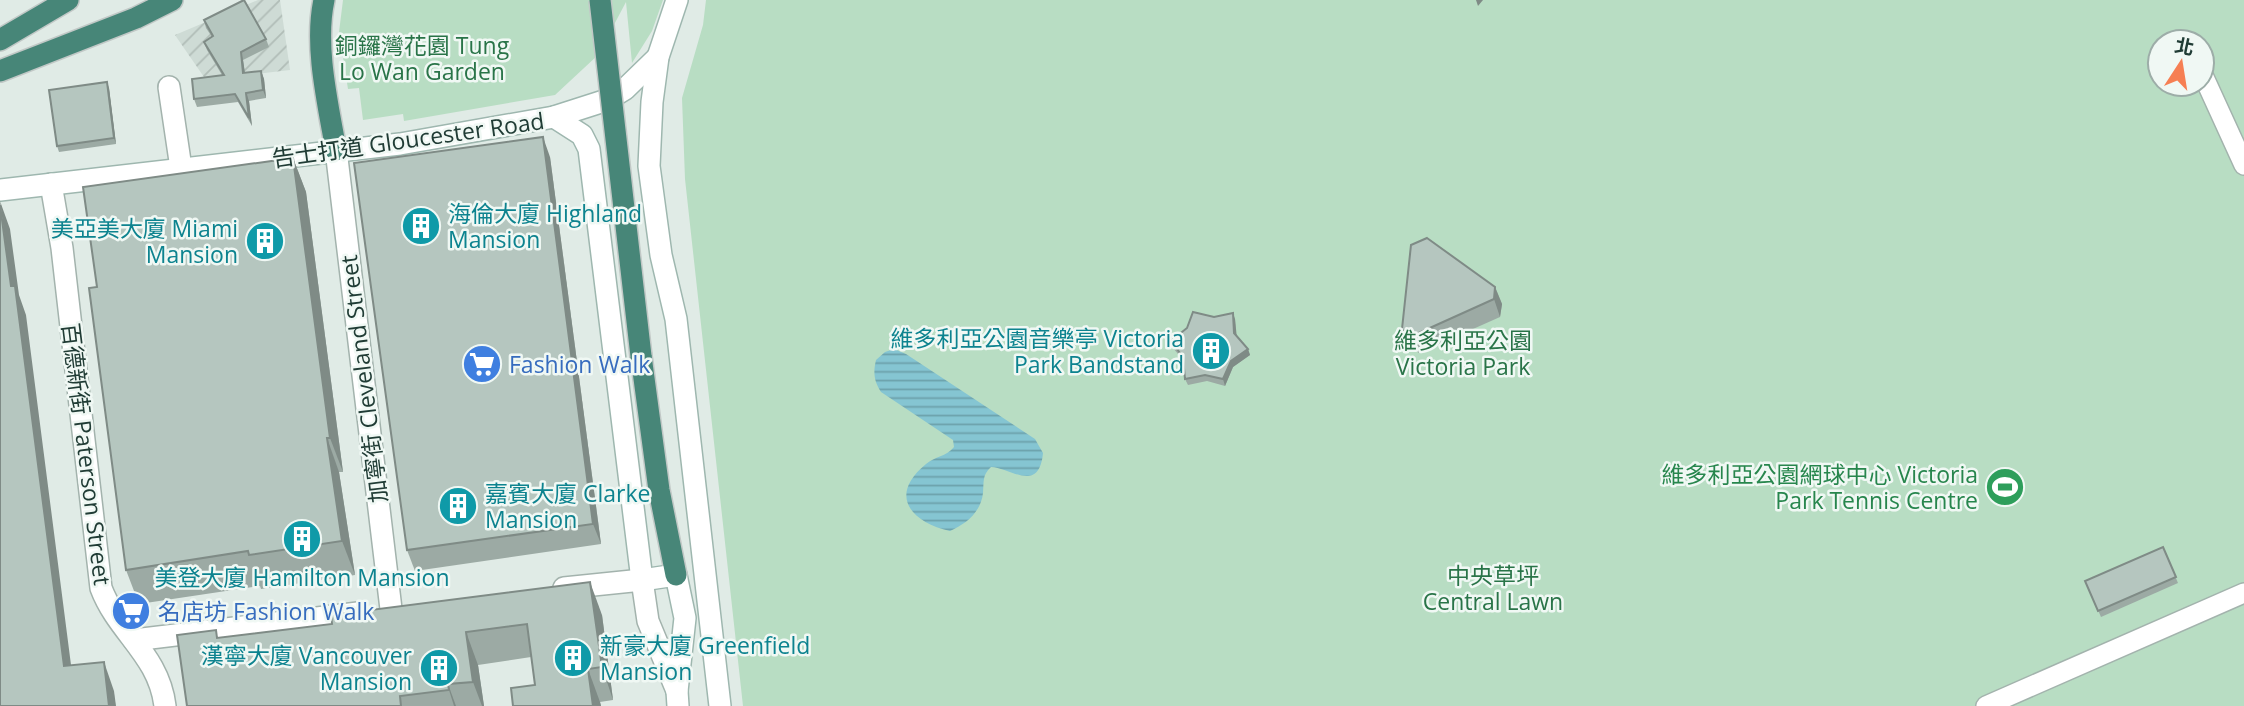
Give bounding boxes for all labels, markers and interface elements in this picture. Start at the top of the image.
north arrow [2146,28,2216,98]
park label: 銅鑼灣花園 Tung Lo Wan Garden [335,29,510,87]
text: 北 [2173,32,2197,61]
street label: 告士打道 Gloucester Road [270,104,546,174]
place label: 海倫大廈 Highland Mansion [448,197,642,255]
building icon: 海倫大廈 Highland Mansion [400,205,442,247]
place label: 美亞美大廈 Miami Mansion [51,212,238,270]
building icon: 美亞美大廈 Miami Mansion [244,220,286,262]
street label: 加寧街 Cleveland Street [332,253,394,505]
street label: 百德新街 Paterson Street [55,321,119,587]
place label: 維多利亞公園音樂亭 Victoria Park Bandstand [890,322,1184,380]
park label: 維多利亞公園 Victoria Park [1394,324,1532,382]
building icon: 維多利亞公園音樂亭 Victoria Park Bandstand [1190,330,1232,372]
supermarket icon: Fashion Walk [461,343,503,385]
place label: Fashion Walk [509,348,650,380]
place label: 維多利亞公園網球中心 Victoria Park Tennis Centre [1661,458,1978,516]
sports icon: 維多利亞公園網球中心 Victoria Park Tennis Centre [1984,466,2026,508]
place label: 嘉賓大廈 Clarke Mansion [485,477,650,535]
building icon: 嘉賓大廈 Clarke Mansion [437,485,479,527]
building icon: 美登大廈 Hamilton Mansion [281,518,323,560]
park label: 中央草坪 Central Lawn [1423,559,1563,617]
place label: 美登大廈 Hamilton Mansion [154,561,450,593]
supermarket icon: 名店坊 Fashion Walk [110,590,152,632]
place label: 名店坊 Fashion Walk [158,595,374,627]
place label: 新豪大廈 Greenfield Mansion [600,629,810,687]
building icon: 新豪大廈 Greenfield Mansion [552,637,594,679]
place label: 漢寧大廈 Vancouver Mansion [201,639,413,697]
building icon: 漢寧大廈 Vancouver Mansion [418,647,460,689]

